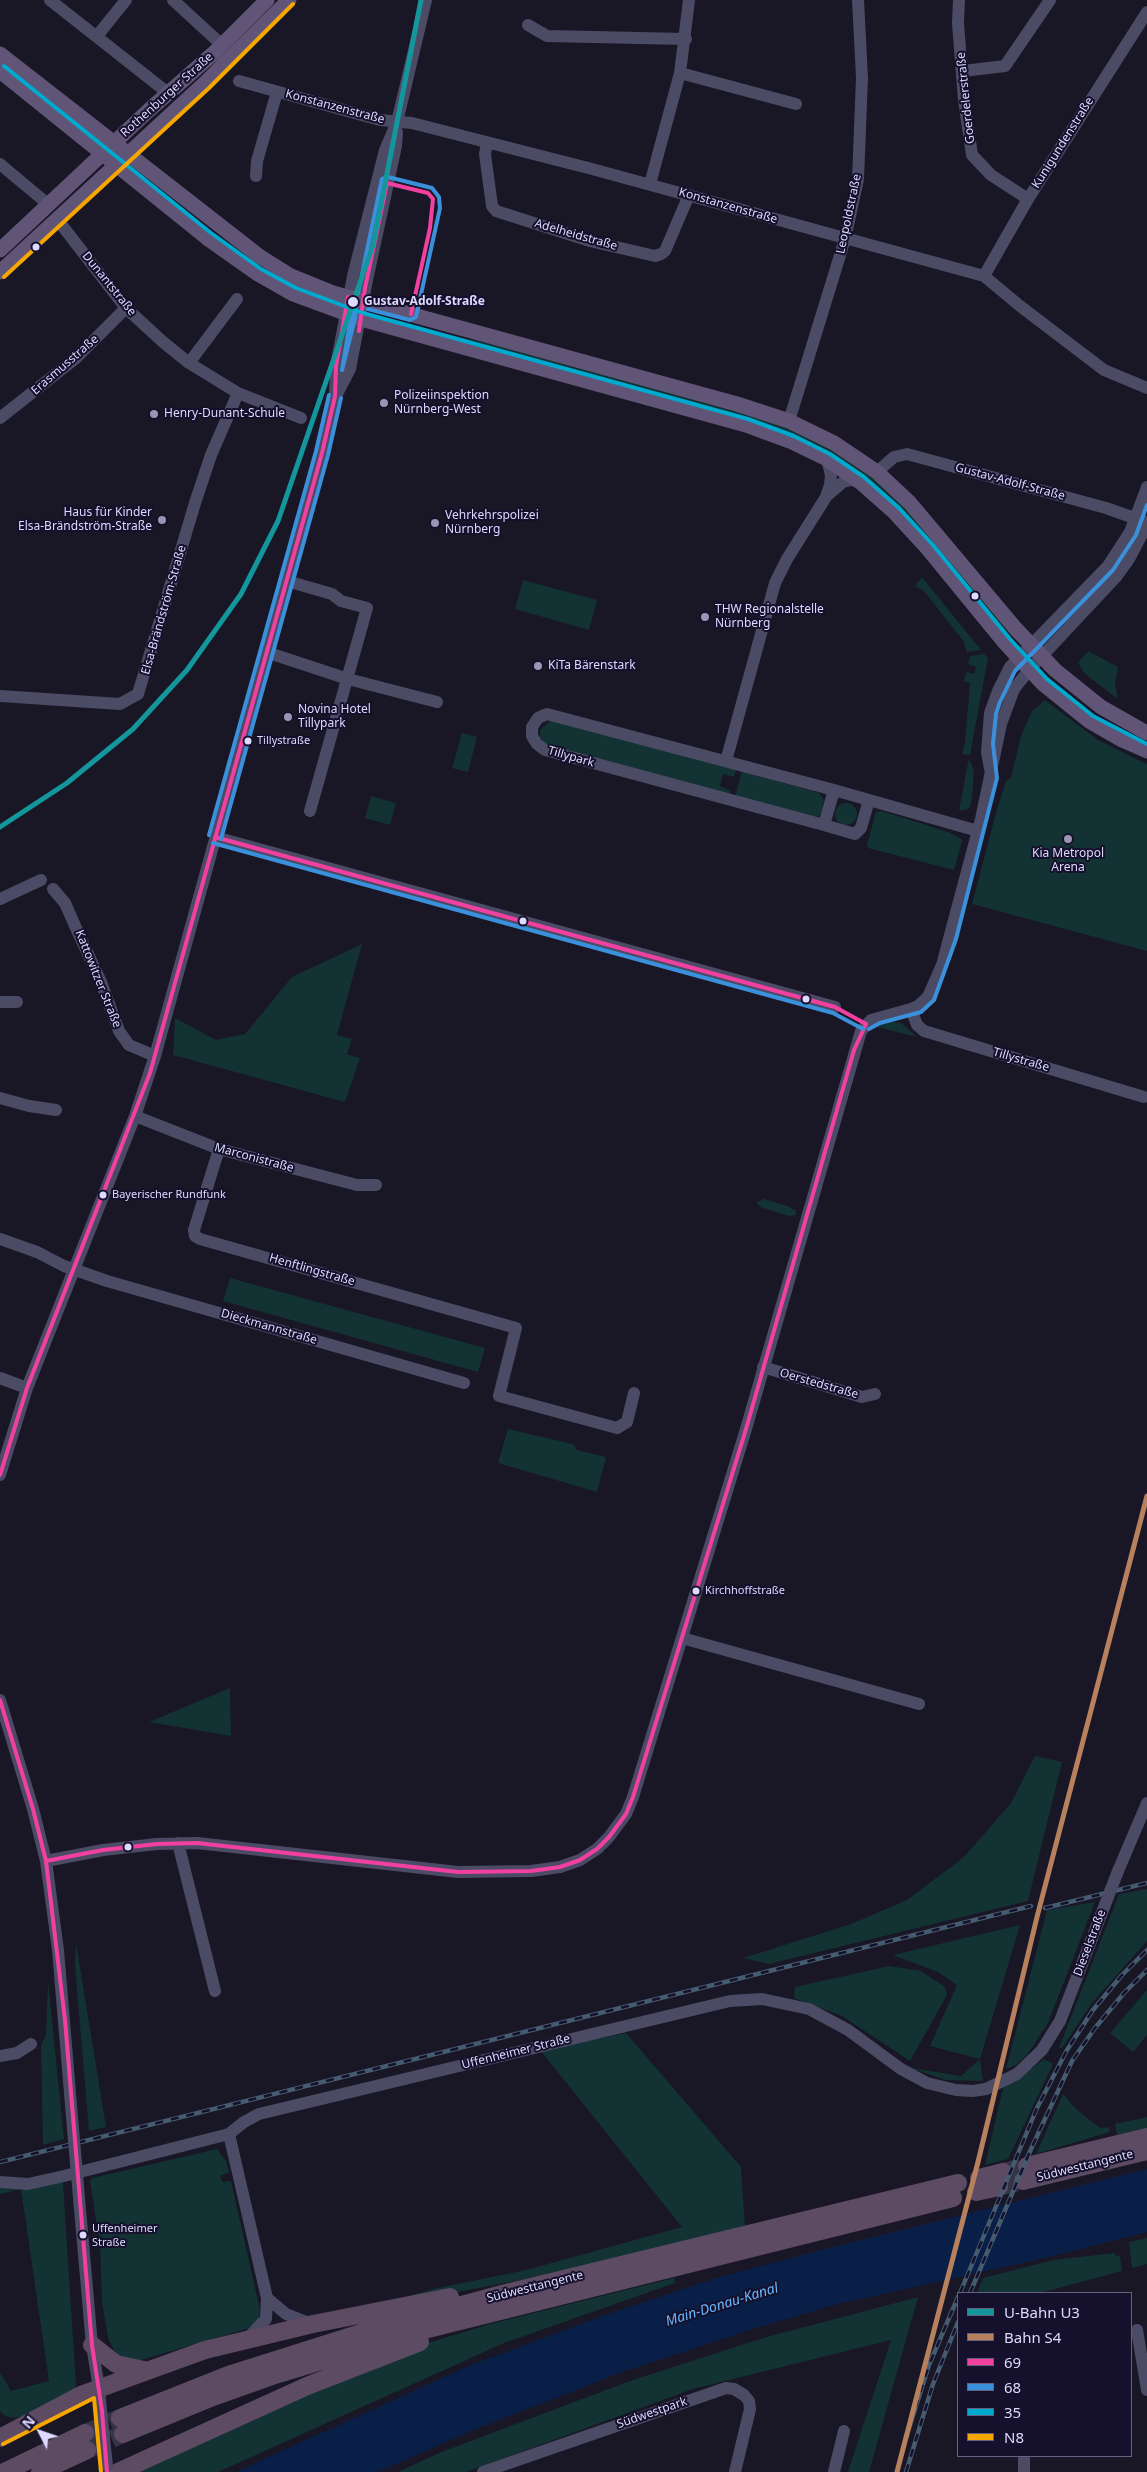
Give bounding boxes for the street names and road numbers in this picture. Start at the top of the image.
street label: Rothenburger Straße [118,50,216,140]
street label: Goerdelerstraße [954,51,978,145]
street label: Konstanzenstraße [284,87,386,127]
street label: Kunigundenstraße [1029,95,1097,191]
street label: Leopoldstraße [834,173,864,255]
street label: Konstanzenstraße [677,185,779,227]
street label: Adelheidstraße [533,216,619,254]
street label: Dunantstraße [79,249,139,319]
street label: Erasmusstraße [29,332,101,398]
street label: Gustav-Adolf-Straße [954,460,1066,504]
street label: Elsa-Brändström-Straße [139,544,189,676]
street label: Tillypark [546,744,596,770]
street label: Kattowitzer Straße [72,928,124,1030]
street label: Tillystraße [991,1045,1051,1075]
street label: Marconistraße [213,1140,295,1176]
street label: Henftlingstraße [268,1251,356,1289]
street label: Dieckmannstraße [219,1306,319,1348]
street label: Oerstedstraße [778,1366,860,1402]
street label: Dieselstraße [1071,1908,1109,1978]
street label: Uffenheimer Straße [460,2032,572,2072]
street label: Südwesttangente [1035,2147,1135,2185]
street label: Südwesttangente [485,2268,585,2306]
street label: Südwestpark [615,2394,689,2432]

